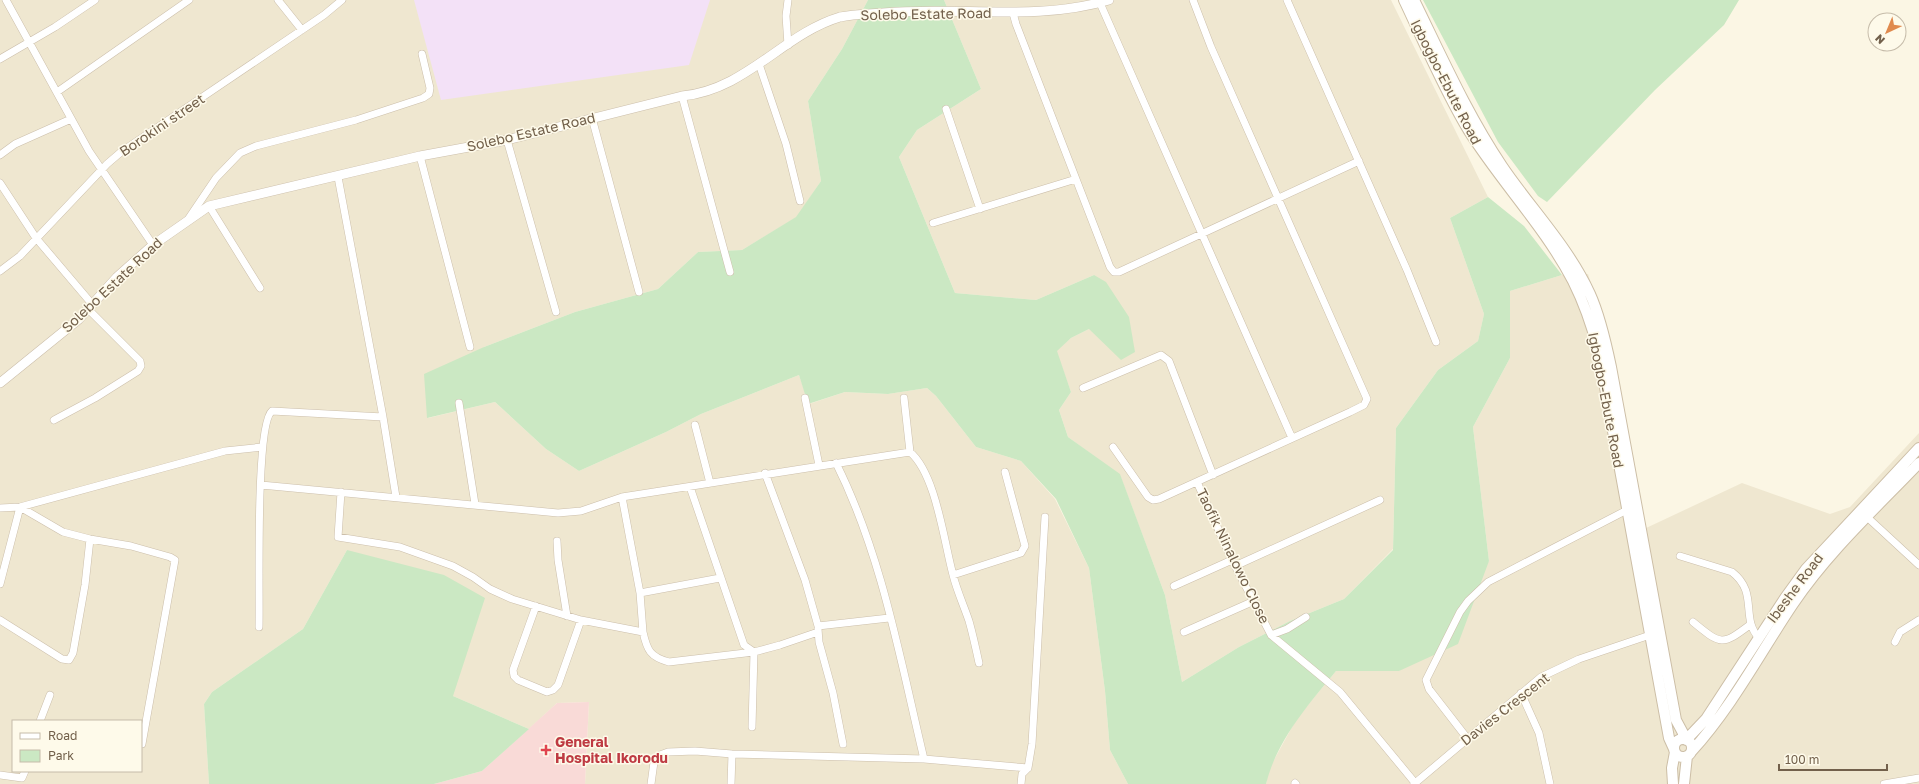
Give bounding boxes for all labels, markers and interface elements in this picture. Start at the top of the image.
street label: Solebo Estate Road [860,4,992,23]
north arrow [1867,12,1907,52]
street label: Igbogbo-Ebute Road [1408,16,1485,147]
text: N [1872,32,1887,47]
street label: Borokini street [116,90,208,159]
street label: Solebo Estate Road [465,108,597,155]
street label: Solebo Estate Road [58,234,165,336]
street label: Igbogbo-Ebute Road [1585,330,1628,469]
street label: Taofik Ninalowo Close [1193,485,1274,626]
street label: Ibeshe Road [1763,549,1826,626]
street label: Davies Crescent [1457,669,1553,749]
legend [12,720,142,772]
text: Road [48,728,77,743]
place label: General Hospital Ikorodu [555,733,668,766]
marker: General Hospital Ikorodu [540,744,552,756]
scale bar [1779,746,1887,772]
text: Park [48,748,74,763]
text: 100 m [1785,752,1819,767]

